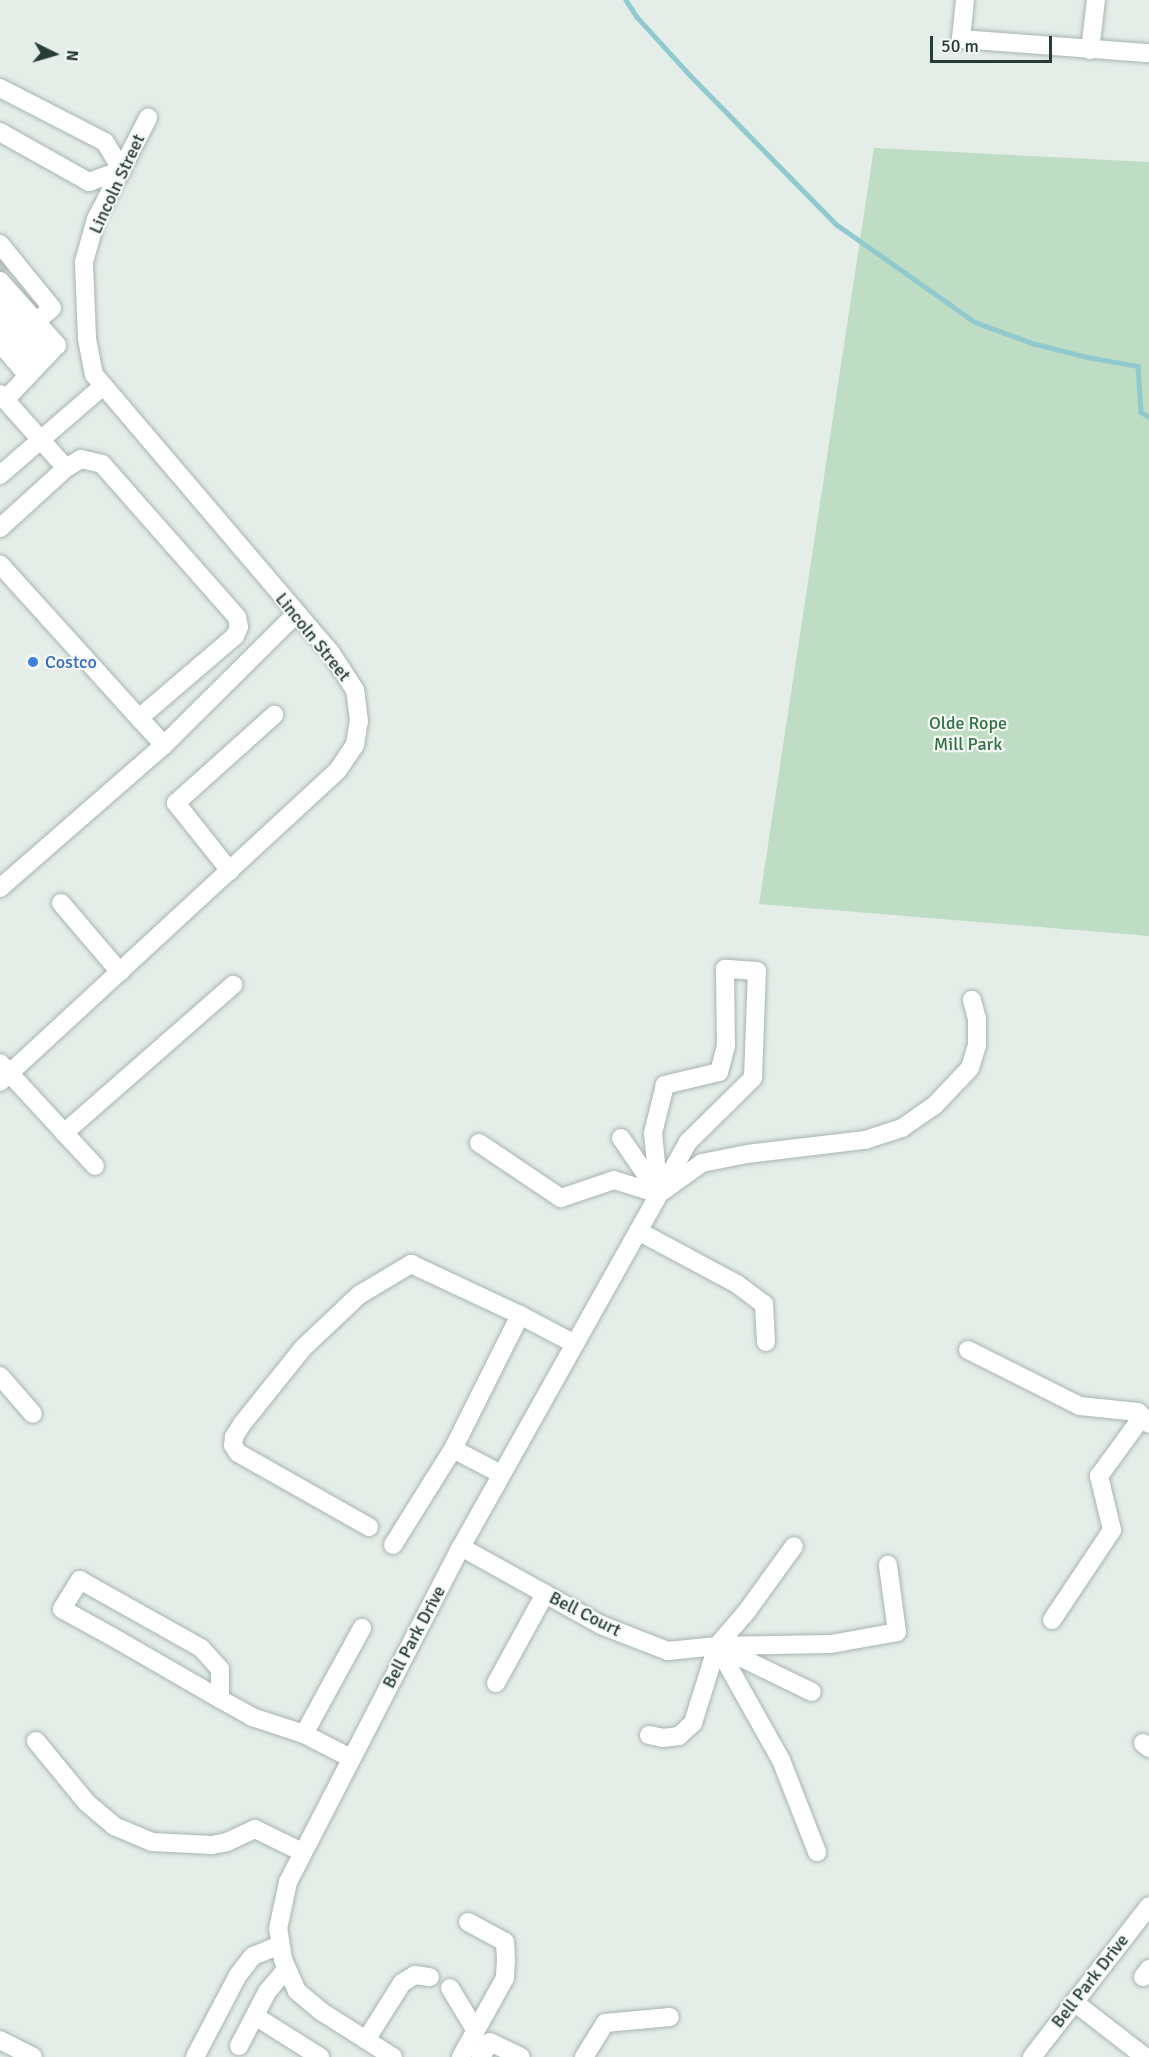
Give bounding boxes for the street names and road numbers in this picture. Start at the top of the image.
street label: Lincoln Street [85,131,149,237]
street label: Lincoln Street [271,588,355,686]
street label: Bell Park Drive [378,1582,450,1692]
street label: Bell Court [546,1587,624,1641]
street label: Bell Park Drive [1047,1930,1133,2032]

